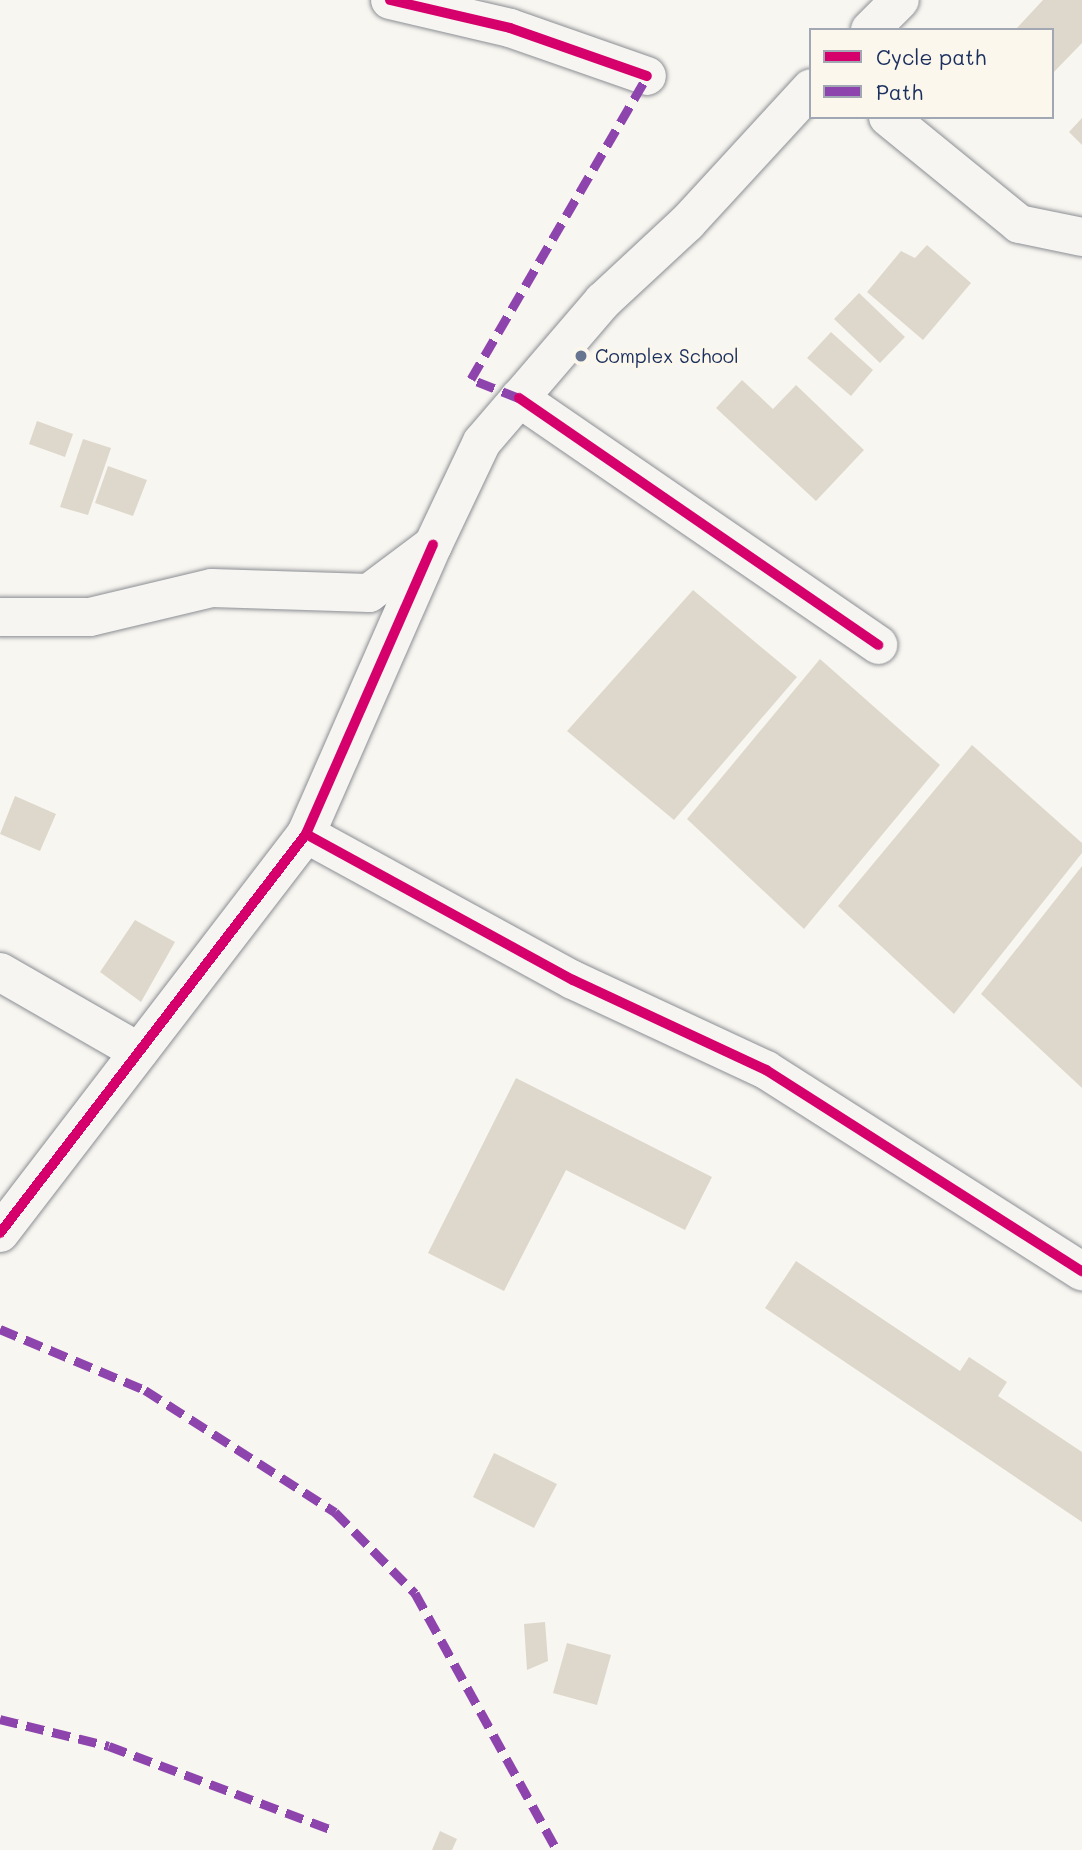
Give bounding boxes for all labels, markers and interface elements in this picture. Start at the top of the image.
legend [809,28,1054,119]
text: Cycle path [876,43,986,70]
text: Path [876,78,923,105]
place label: Complex School [595,345,739,367]
marker: Complex School [573,348,589,364]

